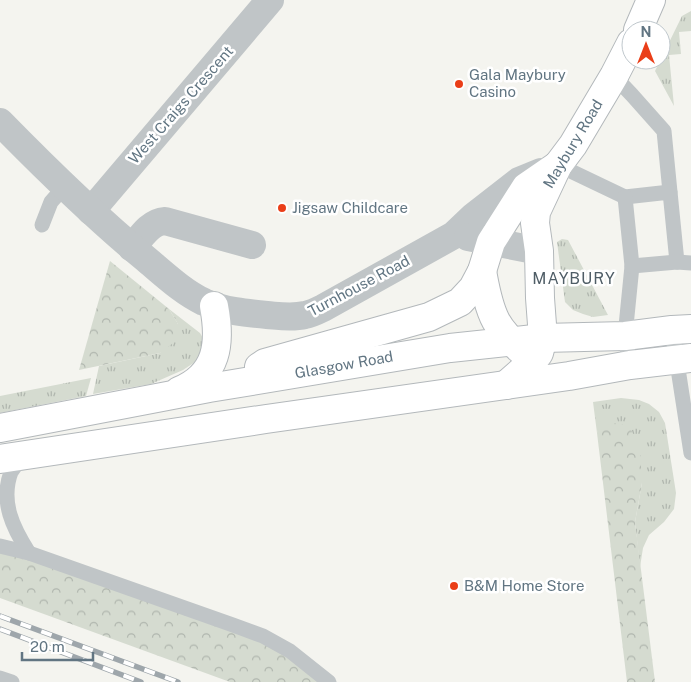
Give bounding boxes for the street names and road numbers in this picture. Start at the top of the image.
street label: West Craigs Crescent [125,42,236,167]
street label: Maybury Road [539,96,606,191]
street label: Turnhouse Road [305,252,412,319]
street label: Glasgow Road [293,347,394,382]

